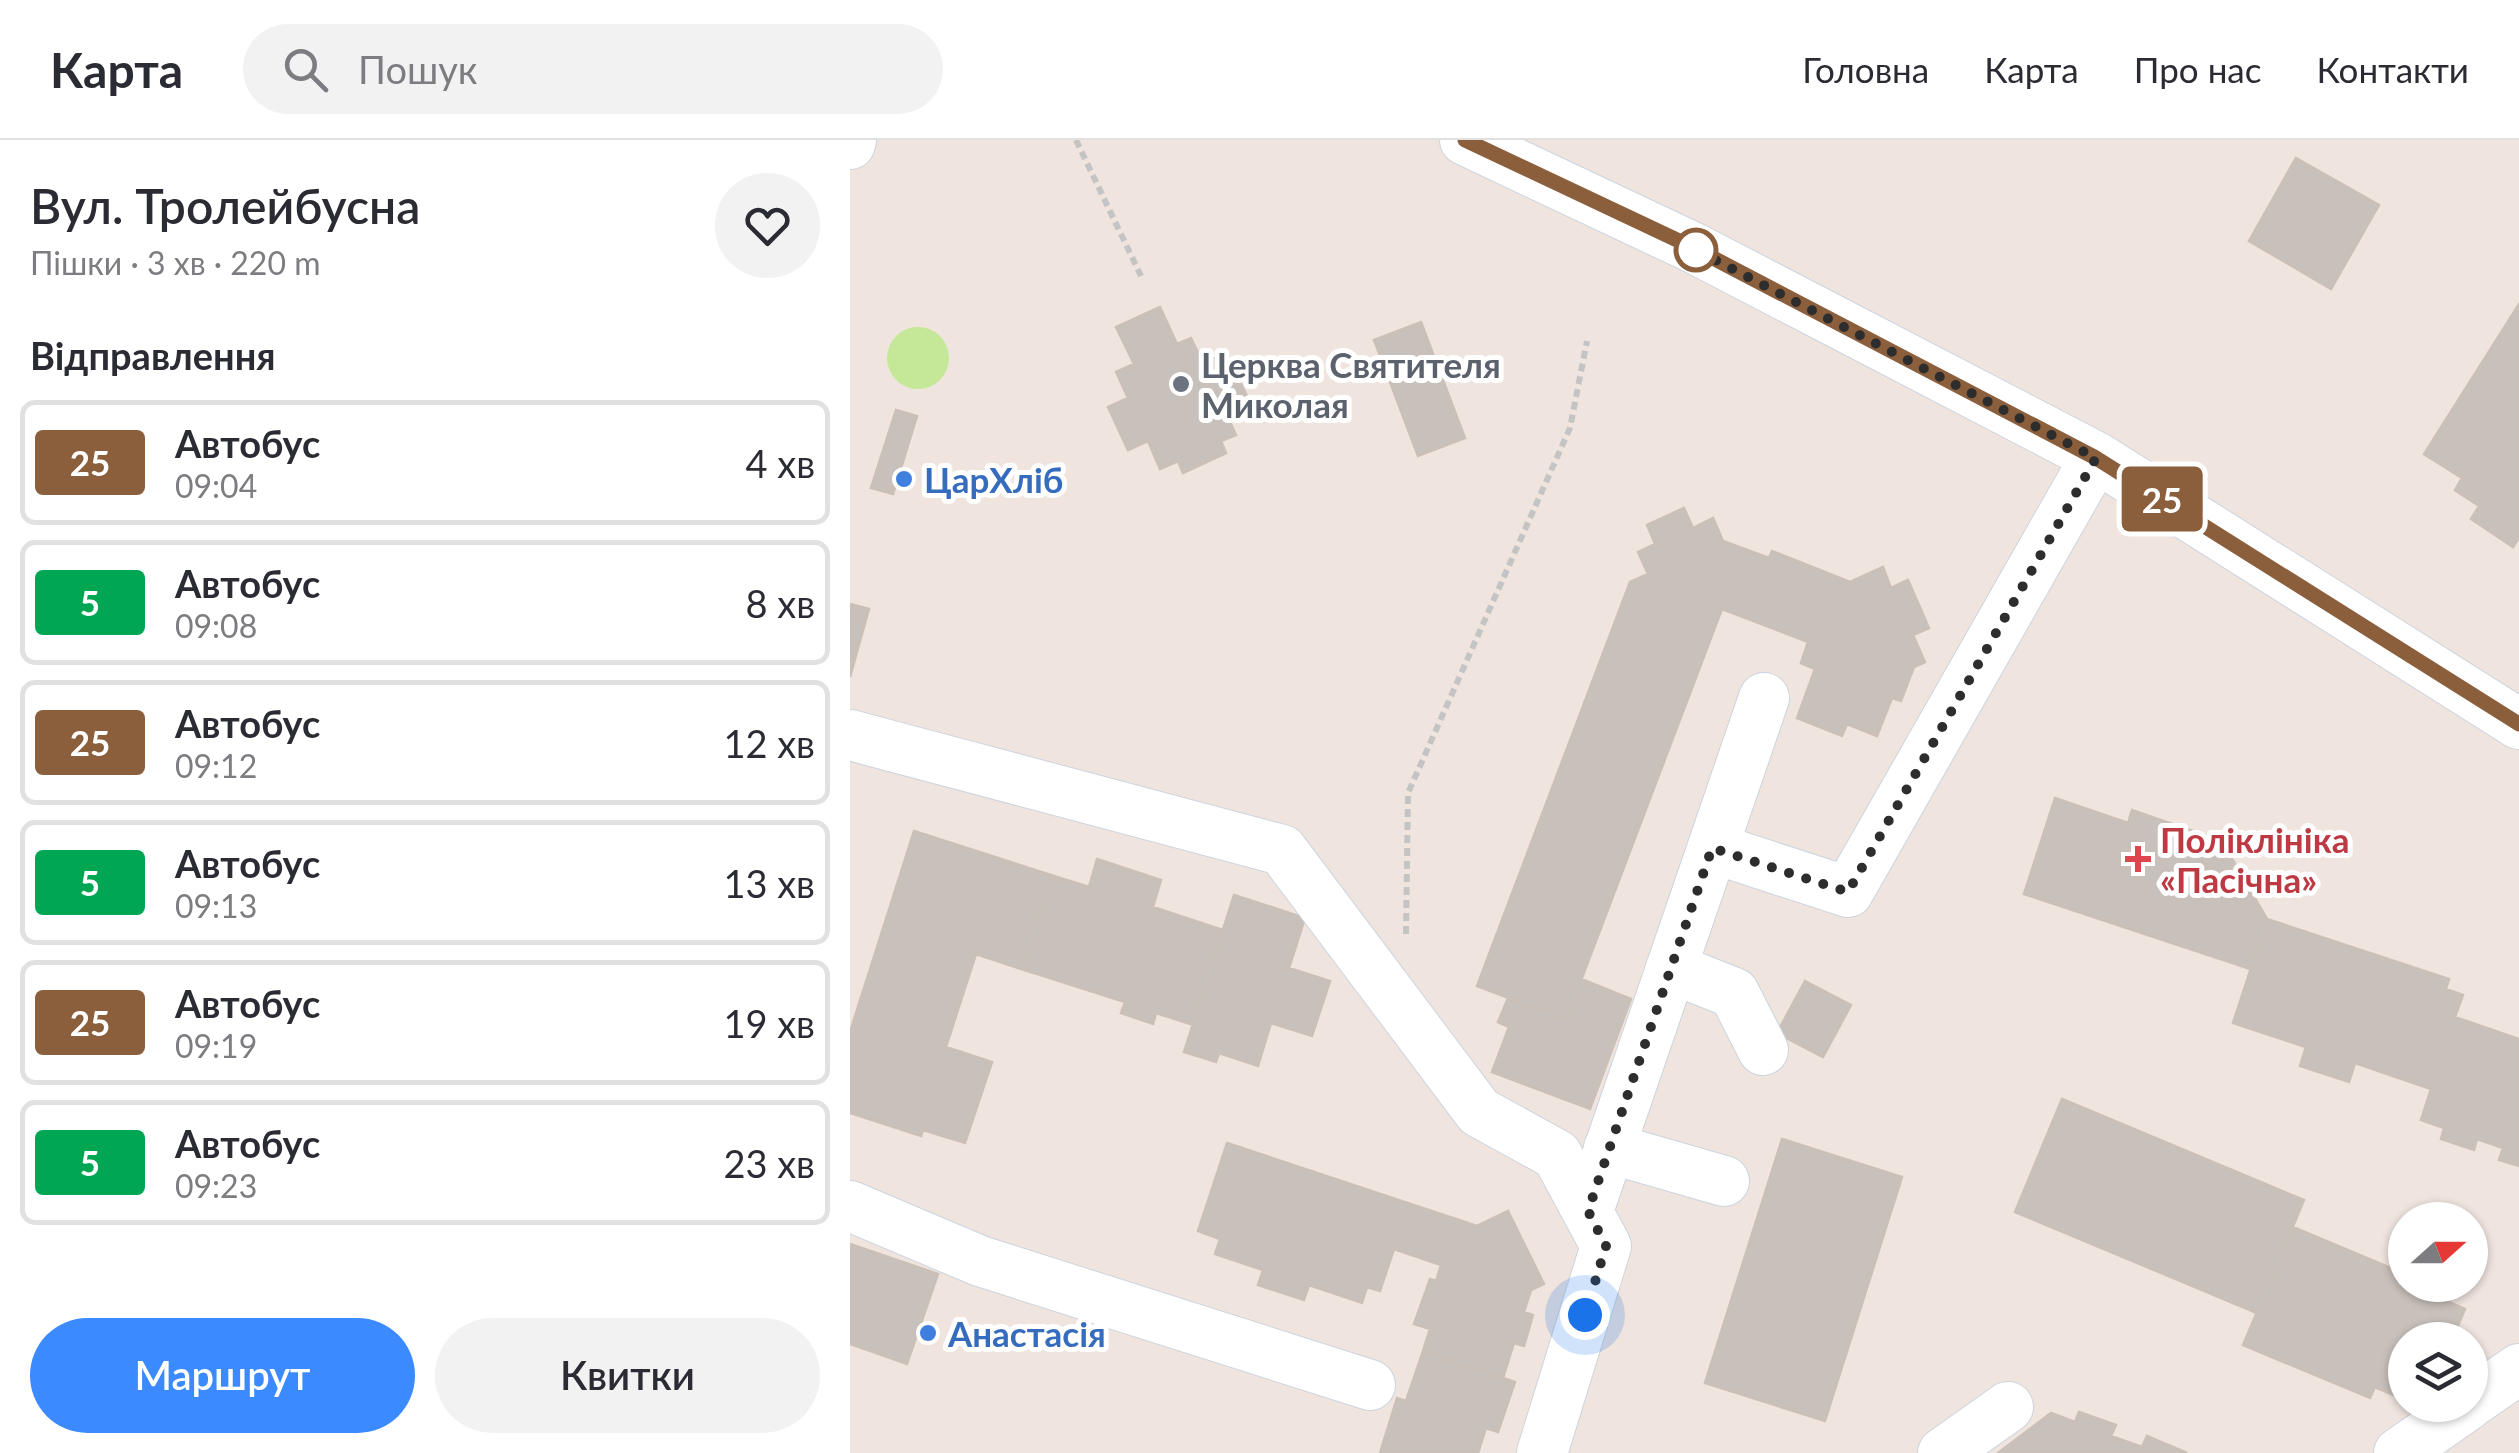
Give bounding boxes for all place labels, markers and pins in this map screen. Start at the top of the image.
unlabelled marker [1675,229,1717,271]
place label: Церква Святителя Миколая [1201,343,1501,425]
marker: Церква Святителя Миколая [1170,373,1192,395]
place label: ЦарХліб [924,458,1064,500]
marker: ЦарХліб [893,468,915,490]
place label: Поліклініка «Пасічна» [2160,818,2349,900]
marker: Поліклініка «Пасічна» [2125,846,2151,872]
place label: Анастасія [947,1312,1106,1354]
marker: Анастасія [917,1322,939,1344]

